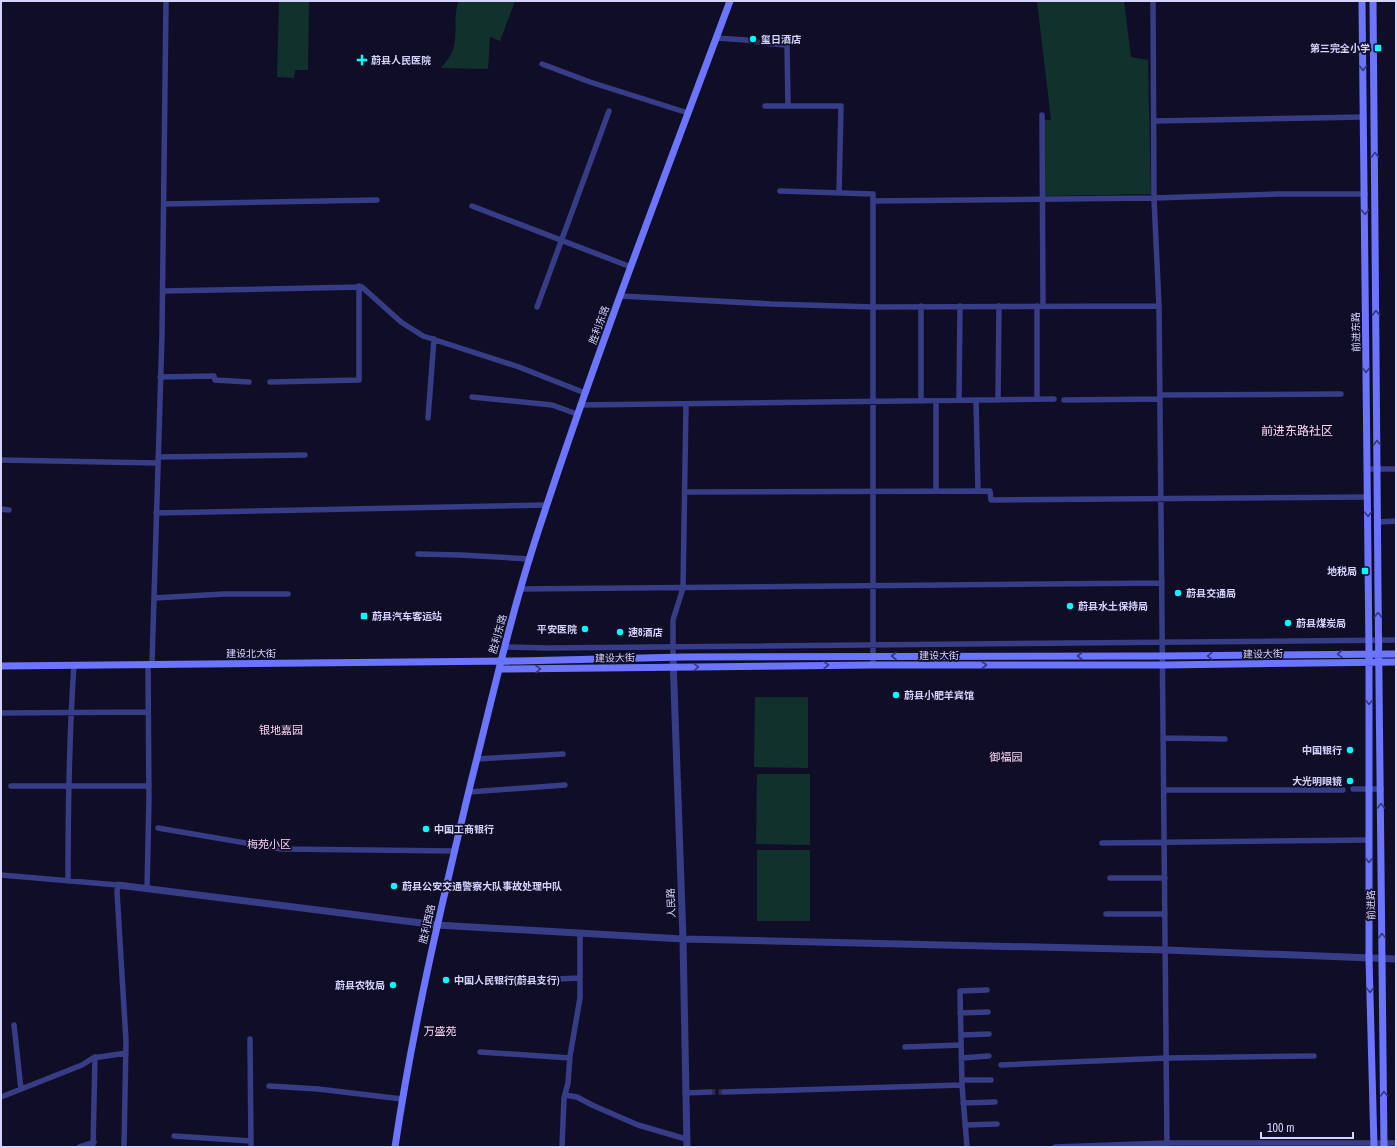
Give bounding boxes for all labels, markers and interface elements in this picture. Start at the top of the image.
place label: 玺日酒店 [761,33,801,46]
marker: 玺日酒店 [748,34,758,44]
place label: 第三完全小学 [1310,42,1370,55]
marker: 第三完全小学 [1373,43,1383,53]
marker: 蔚县人民医院 [356,54,368,66]
place label: 蔚县人民医院 [371,54,431,67]
one-way arrow [1359,65,1367,71]
one-way arrow [1370,152,1379,158]
one-way arrow [1361,209,1369,215]
street label: 胜利东路 [586,304,612,346]
one-way arrow [1372,310,1380,316]
street label: 前进东路 [1349,312,1363,352]
one-way arrow [1362,367,1371,373]
district label: 前进东路社区 [1261,423,1333,439]
one-way arrow [1373,440,1381,446]
one-way arrow [1364,511,1372,517]
place label: 地税局 [1327,565,1357,578]
marker: 地税局 [1360,566,1370,576]
place label: 蔚县交通局 [1186,587,1236,600]
marker: 蔚县交通局 [1173,588,1183,598]
place label: 蔚县水土保持局 [1078,600,1148,613]
marker: 蔚县水土保持局 [1065,601,1075,611]
place label: 蔚县汽车客运站 [372,610,442,623]
marker: 蔚县汽车客运站 [359,611,369,621]
one-way arrow [1374,612,1382,618]
street label: 胜利东路 [486,613,510,655]
place label: 蔚县煤炭局 [1296,617,1346,630]
marker: 蔚县煤炭局 [1283,618,1293,628]
place label: 平安医院 [537,623,577,636]
marker: 平安医院 [580,624,590,634]
place label: 速8酒店 [628,626,663,639]
marker: 速8酒店 [615,627,625,637]
street label: 建设北大街 [226,647,276,660]
street label: 建设大街 [1243,647,1283,661]
street label: 建设大街 [919,649,959,662]
one-way arrow [1337,650,1343,658]
street label: 建设大街 [595,651,635,665]
one-way arrow [891,652,897,660]
one-way arrow [1077,652,1083,660]
one-way arrow [1207,652,1213,660]
one-way arrow [823,661,829,669]
one-way arrow [981,661,987,669]
one-way arrow [693,663,699,671]
one-way arrow [535,665,541,673]
place label: 蔚县小肥羊宾馆 [904,689,974,702]
marker: 蔚县小肥羊宾馆 [891,690,901,700]
one-way arrow [1365,699,1373,705]
district label: 银地嘉园 [259,723,303,737]
place label: 中国银行 [1302,744,1342,757]
marker: 中国银行 [1345,745,1355,755]
district label: 御福园 [989,750,1023,764]
place label: 大光明眼镜 [1292,775,1342,788]
marker: 大光明眼镜 [1345,776,1355,786]
one-way arrow [1377,803,1385,809]
place label: 中国工商银行 [434,823,494,836]
marker: 中国工商银行 [421,824,431,834]
district label: 梅苑小区 [247,837,291,851]
one-way arrow [1365,857,1373,863]
place label: 蔚县公安交通警察大队事故处理中队 [402,880,562,893]
marker: 蔚县公安交通警察大队事故处理中队 [389,881,399,891]
street label: 人民路 [664,888,678,918]
street label: 前进路 [1364,890,1378,920]
street label: 胜利西路 [416,903,438,945]
one-way arrow [1378,933,1386,939]
place label: 中国人民银行(蔚县支行) [454,974,560,987]
marker: 中国人民银行(蔚县支行) [441,975,451,985]
place label: 蔚县农牧局 [335,979,385,992]
marker: 蔚县农牧局 [388,980,398,990]
one-way arrow [1366,987,1374,993]
district label: 万盛苑 [424,1024,457,1038]
one-way arrow [1380,1091,1388,1097]
scale bar [1261,1114,1353,1140]
text: 100 m [1267,1120,1294,1136]

